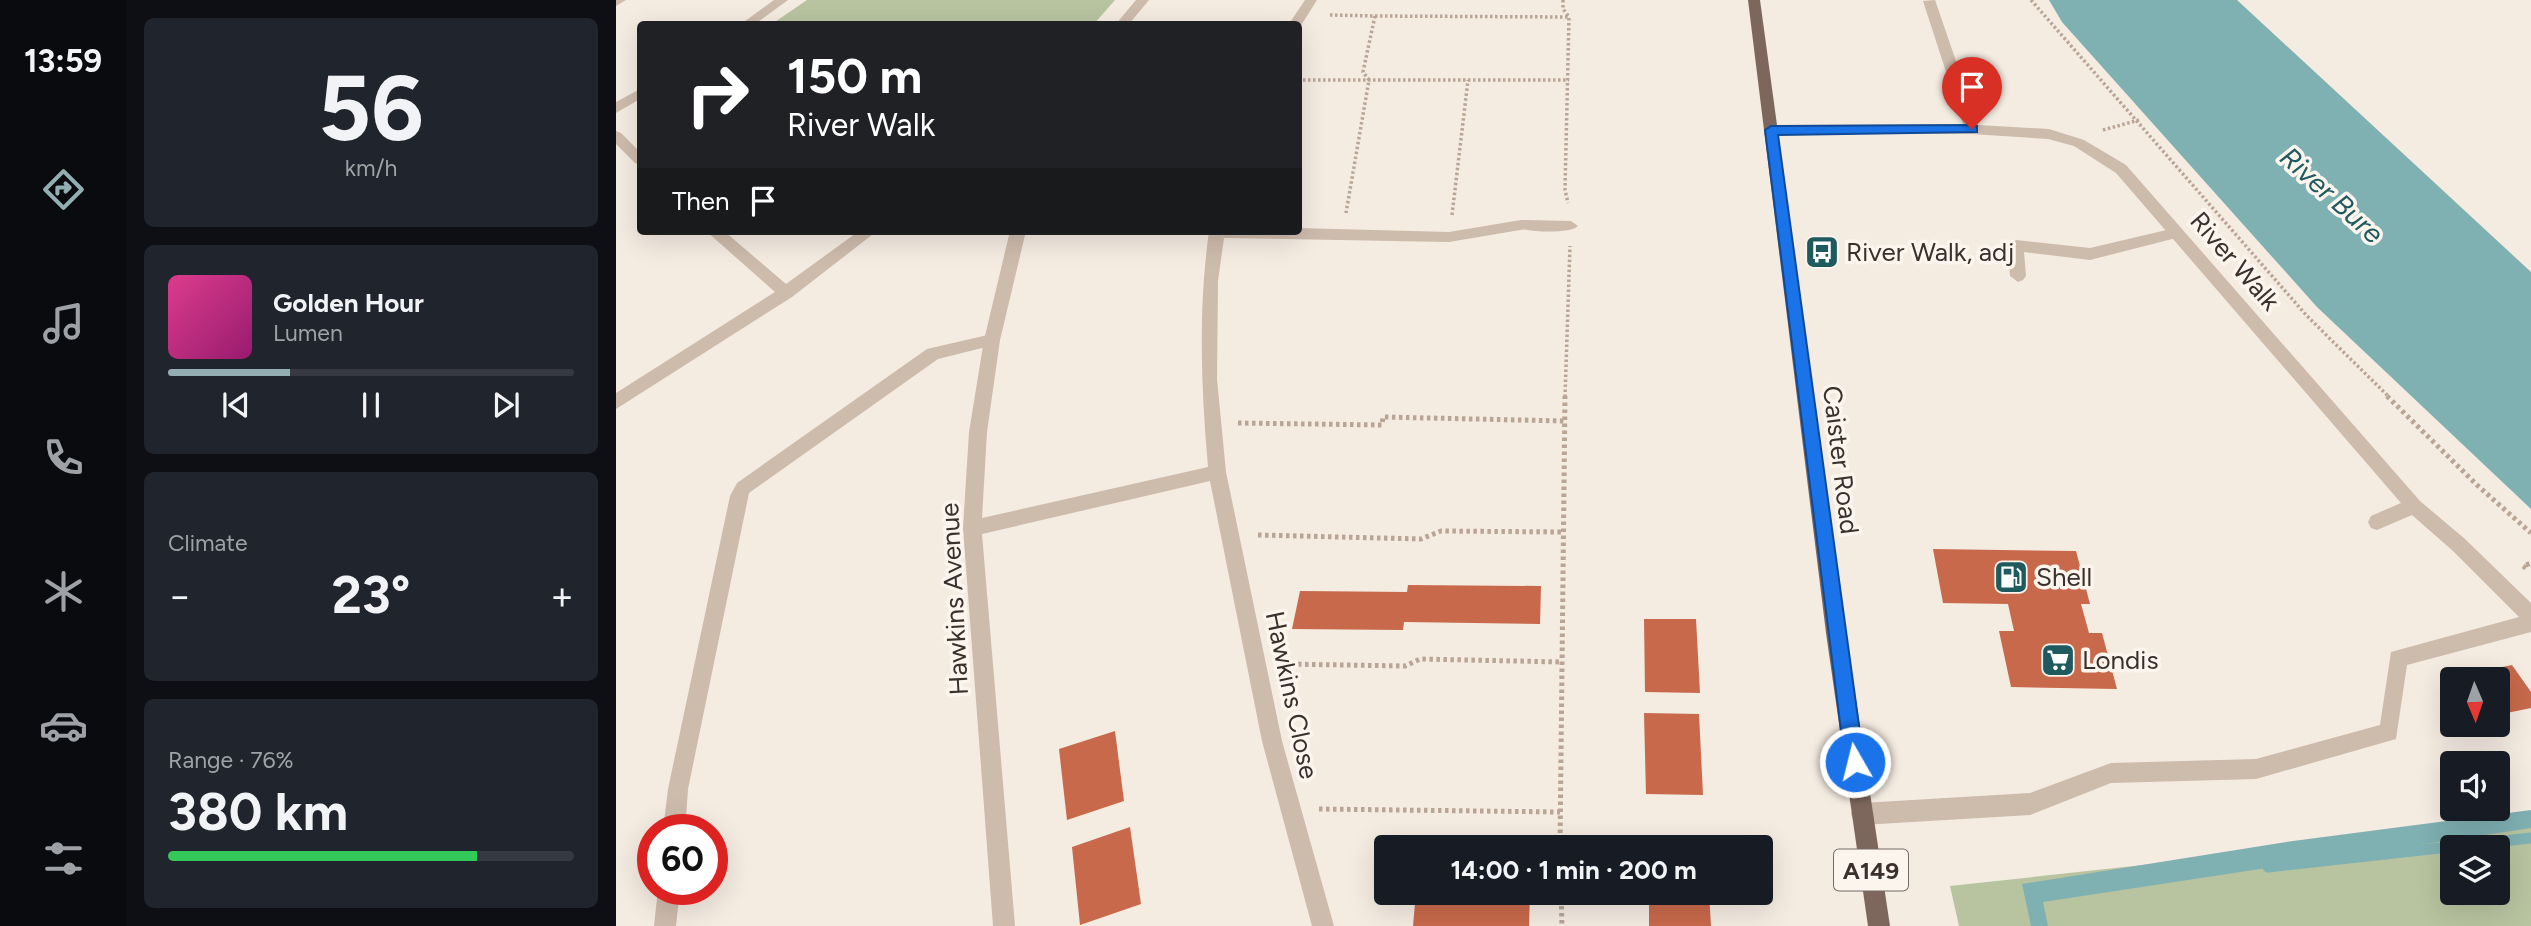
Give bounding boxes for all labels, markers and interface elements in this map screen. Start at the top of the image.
text: 13:59 [24,42,102,80]
text: 150 m [787,46,922,105]
icon: right [672,49,763,140]
text: 56 [318,54,424,163]
pin [1942,57,2002,129]
icon: arrive [1953,68,1991,106]
text: River Walk [787,106,935,144]
water label: River Bure [2273,140,2391,250]
text: km/h [345,154,397,182]
icon: directions [39,165,88,214]
icon: arrive [744,182,782,220]
text: Then [672,185,730,217]
street label: River Walk [2183,205,2287,317]
bus stop icon: River Walk, adj [1803,233,1841,271]
place label: River Walk, adj [1846,236,2014,268]
text: Golden Hour [273,287,424,319]
icon: music [39,299,88,348]
text: Lumen [273,319,343,347]
street label: Caister Road [1816,384,1866,536]
icon: previous [217,386,255,424]
icon: pause [352,386,390,424]
icon: next [487,386,525,424]
icon: phone [39,433,88,482]
street label: Hawkins Avenue [933,502,975,696]
text: Climate [168,529,247,557]
fuel station icon: Shell [1992,558,2030,596]
place label: Shell [2036,561,2092,593]
text: 23° [332,564,410,626]
icon: climate [39,567,88,616]
text: − [168,573,192,619]
text: + [550,573,574,619]
street label: Hawkins Close [1259,608,1325,782]
supermarket icon: Londis [2039,641,2077,679]
place label: Londis [2082,644,2159,676]
north arrow [2440,667,2510,737]
map controls [2440,667,2510,905]
icon: car [39,701,88,750]
position arrow [1818,725,1892,799]
text: Range · 76% [168,746,294,774]
button: sound [2440,751,2510,821]
text: 380 km [168,781,348,843]
speed limit sign: 60 [637,814,728,905]
icon: filters [39,834,88,883]
button: layers [2440,835,2510,905]
road number: A149 [1834,850,1908,890]
text: 14:00 · 1 min · 200 m [1450,854,1697,886]

